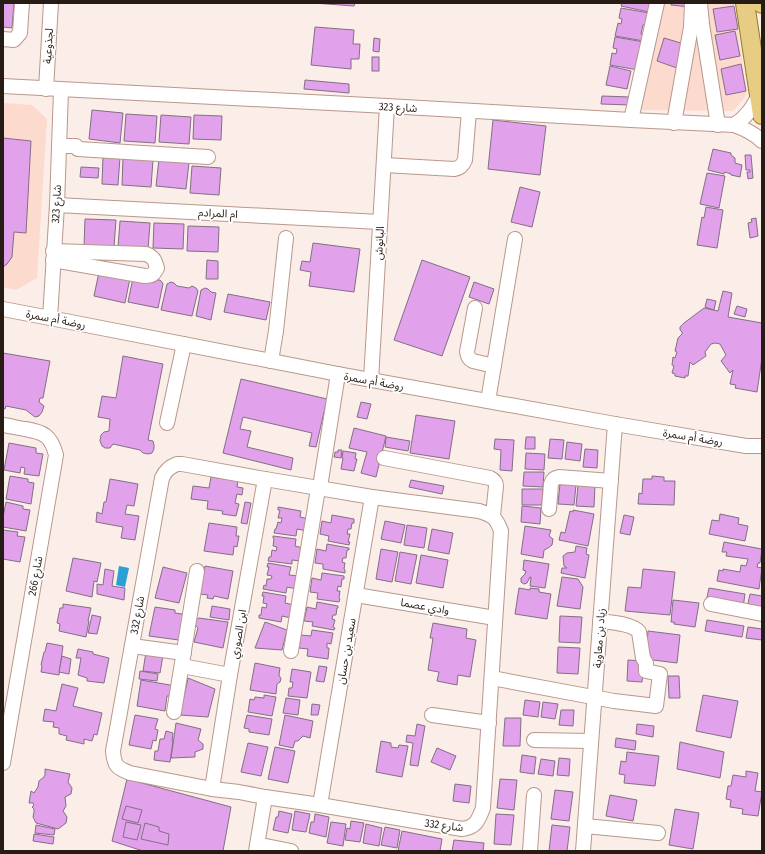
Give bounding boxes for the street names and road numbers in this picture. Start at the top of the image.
street label: لجذوعية [41,28,56,64]
street label: شارع 323 [378,100,418,116]
street label: شارع 323 [49,184,65,224]
street label: ام المرادم [198,206,238,222]
street label: البانوش [372,226,387,260]
street label: روضة أم سمرة [25,307,87,333]
street label: روضة أم سمرة [343,369,405,394]
street label: روضة أم سمرة [662,426,724,450]
street label: شارع 266 [26,555,46,597]
street label: شارع 332 [128,595,148,635]
street label: وادي عصما [399,596,450,620]
street label: ابن الصوري [228,608,252,660]
street label: زياد بن معاوية [591,608,608,668]
street label: سعيد بن حسان [334,617,359,685]
street label: شارع 332 [424,817,464,835]

